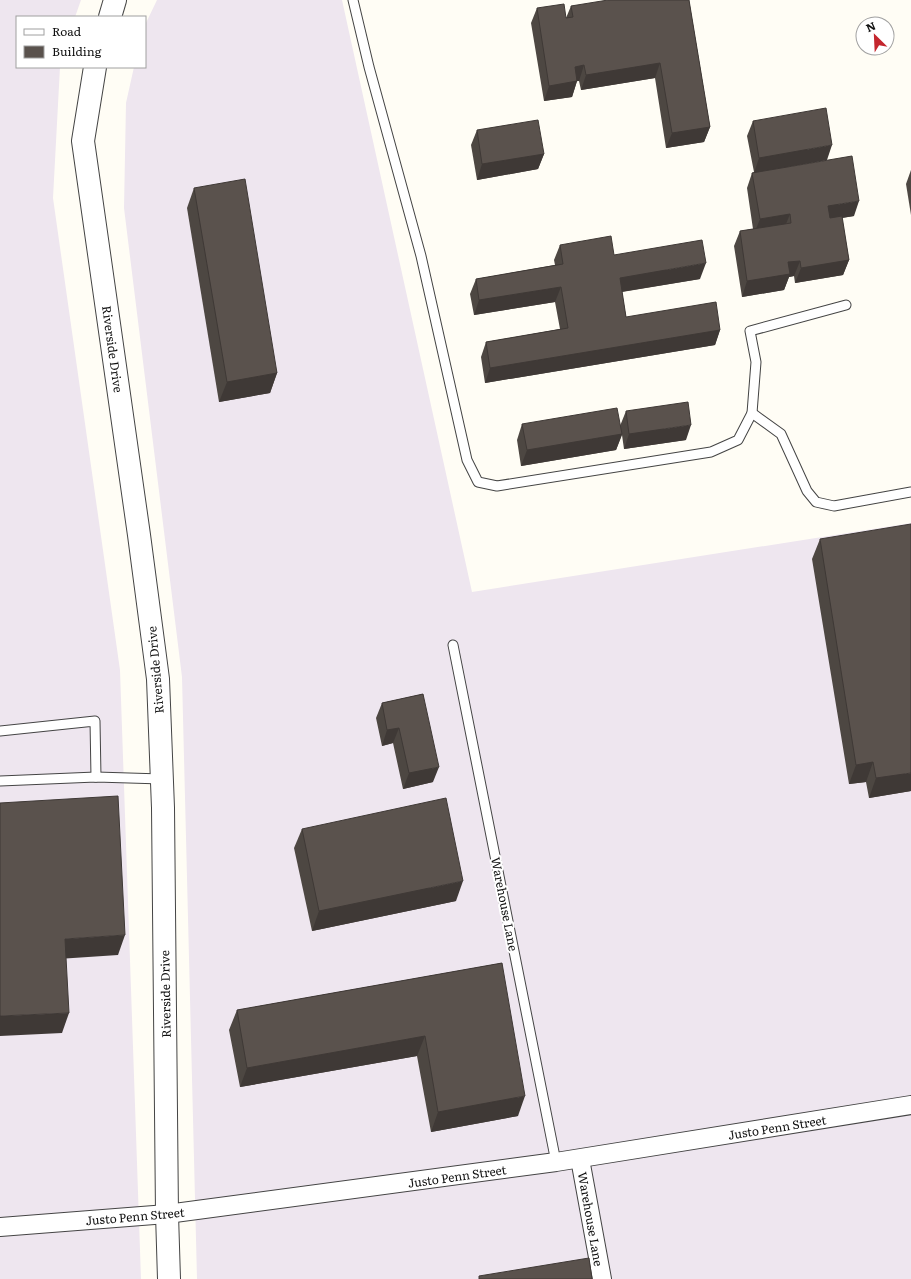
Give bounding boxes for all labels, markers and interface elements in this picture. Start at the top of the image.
legend [16,16,146,68]
north arrow [855,16,895,56]
text: N [863,17,878,35]
text: Road [52,22,82,40]
text: Building [52,42,102,60]
street label: Riverside Drive [98,304,128,394]
street label: Riverside Drive [142,626,168,714]
street label: Warehouse Lane [487,855,523,953]
street label: Riverside Drive [155,950,175,1038]
street label: Justo Penn Street [727,1110,828,1144]
street label: Justo Penn Street [407,1160,508,1192]
street label: Warehouse Lane [574,1170,608,1268]
street label: Justo Penn Street [85,1203,185,1229]

